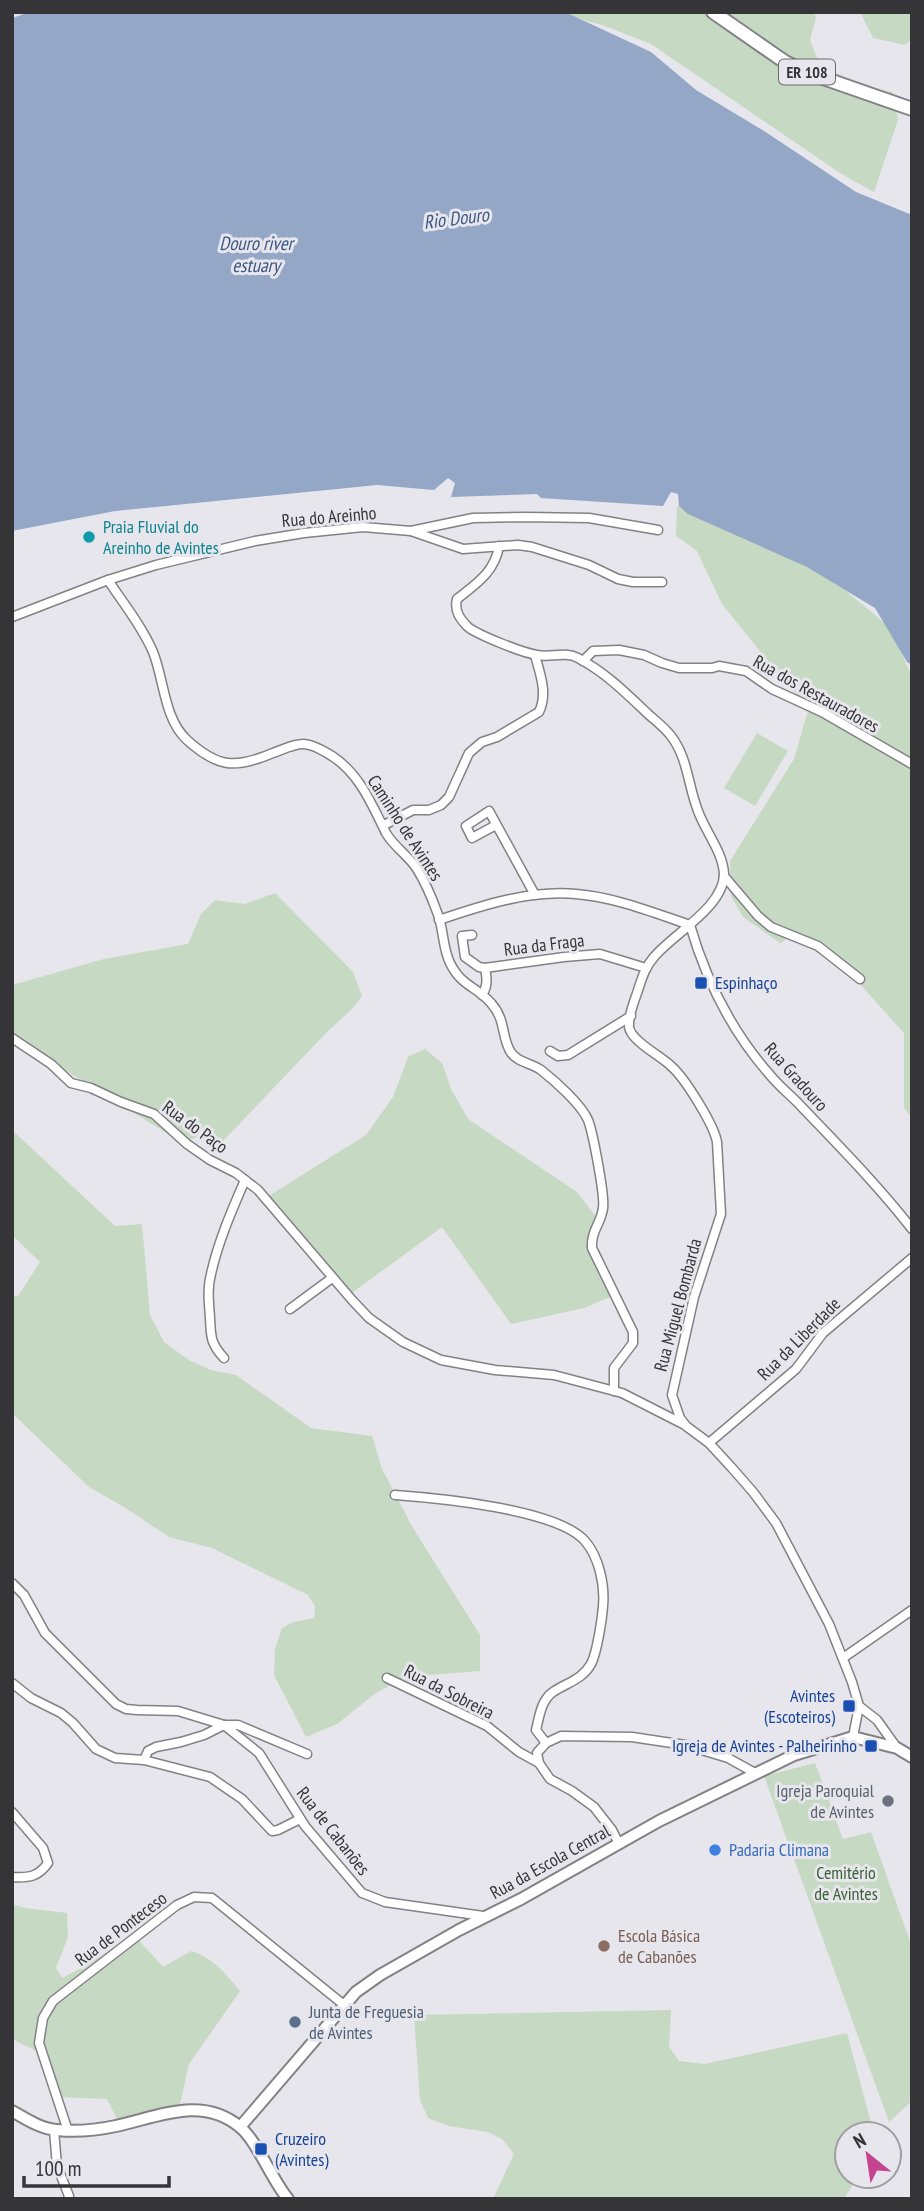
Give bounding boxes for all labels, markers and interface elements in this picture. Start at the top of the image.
road number: ER 108 [779,60,835,85]
water label: Rio Douro [422,202,492,234]
water label: Douro river estuary [219,231,296,277]
street label: Rua do Areinho [281,501,377,532]
place label: Praia Fluvial do Areinho de Avintes [103,515,219,559]
marker: Praia Fluvial do Areinho de Avintes [81,529,97,545]
street label: Rua dos Restauradores [749,649,883,738]
street label: Caminho de Avintes [363,770,448,885]
street label: Rua da Fraga [502,928,585,961]
place label: Espinhaço [715,971,778,994]
marker: Espinhaço [693,975,709,991]
street label: Rua Gradouro [760,1038,833,1116]
street label: Rua do Paço [158,1095,233,1158]
street label: Rua Miguel Bombarda [649,1236,706,1374]
street label: Rua da Liberdade [752,1292,845,1385]
street label: Rua da Sobreira [400,1659,498,1724]
place label: Avintes (Escoteiros) [764,1684,836,1728]
marker: Avintes (Escoteiros) [841,1698,857,1714]
place label: Igreja de Avintes - Palheirinho [672,1734,857,1757]
marker: Igreja de Avintes - Palheirinho [863,1738,879,1754]
place label: Igreja Paroquial de Avintes [776,1779,875,1823]
street label: Rua de Cabanões [292,1782,375,1880]
marker: Igreja Paroquial de Avintes [880,1793,896,1809]
street label: Rua da Escola Central [486,1819,614,1904]
place label: Padaria Climana [729,1838,829,1861]
marker: Padaria Climana [707,1842,723,1858]
park label: Cemitério de Avintes [814,1861,878,1905]
street label: Rua de Ponteceso [70,1886,171,1971]
place label: Escola Básica de Cabanões [618,1924,700,1968]
marker: Escola Básica de Cabanões [596,1938,612,1954]
place label: Junta de Freguesia de Avintes [308,2000,424,2044]
marker: Junta de Freguesia de Avintes [287,2014,303,2030]
north arrow [833,2120,903,2190]
place label: Cruzeiro (Avintes) [275,2127,329,2171]
text: N [849,2127,870,2153]
marker: Cruzeiro (Avintes) [253,2141,269,2157]
scale bar [24,2144,170,2188]
text: 100 m [35,2155,81,2182]

